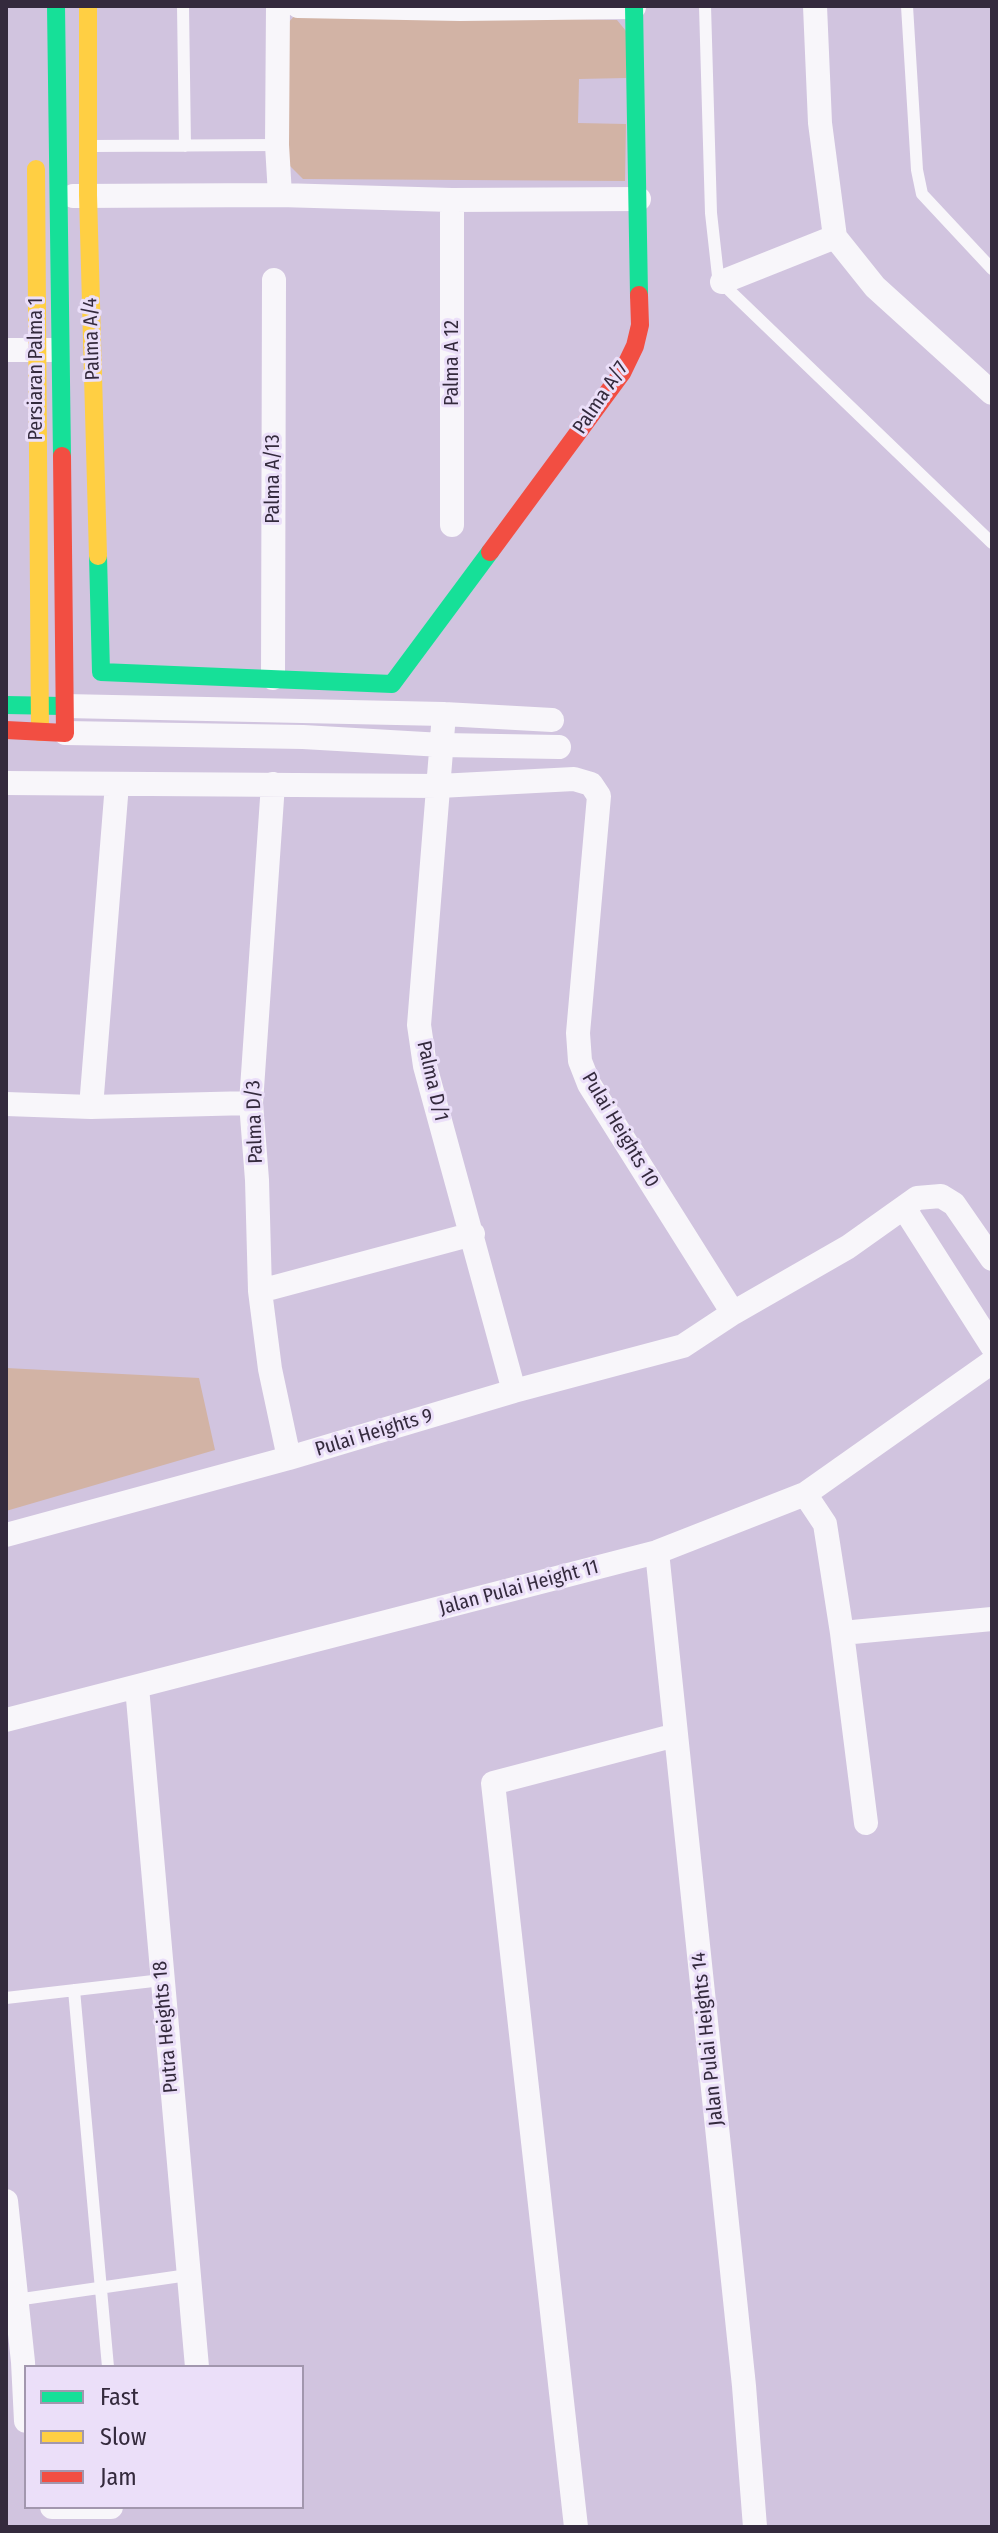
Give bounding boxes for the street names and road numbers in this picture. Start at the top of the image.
street label: Persiaran Palma 1 [24,297,48,441]
street label: Palma A/4 [79,297,105,381]
street label: Palma A 12 [440,320,464,406]
street label: Palma A/7 [568,357,634,439]
street label: Palma A/13 [261,434,285,524]
street label: Palma D/1 [411,1038,453,1124]
street label: Pulai Heights 10 [576,1068,664,1192]
street label: Palma D/3 [242,1080,268,1164]
street label: Pulai Heights 9 [312,1404,436,1462]
street label: Jalan Pulai Height 11 [437,1555,601,1621]
street label: Jalan Pulai Heights 14 [687,1951,729,2127]
street label: Putra Heights 18 [148,1960,184,2094]

